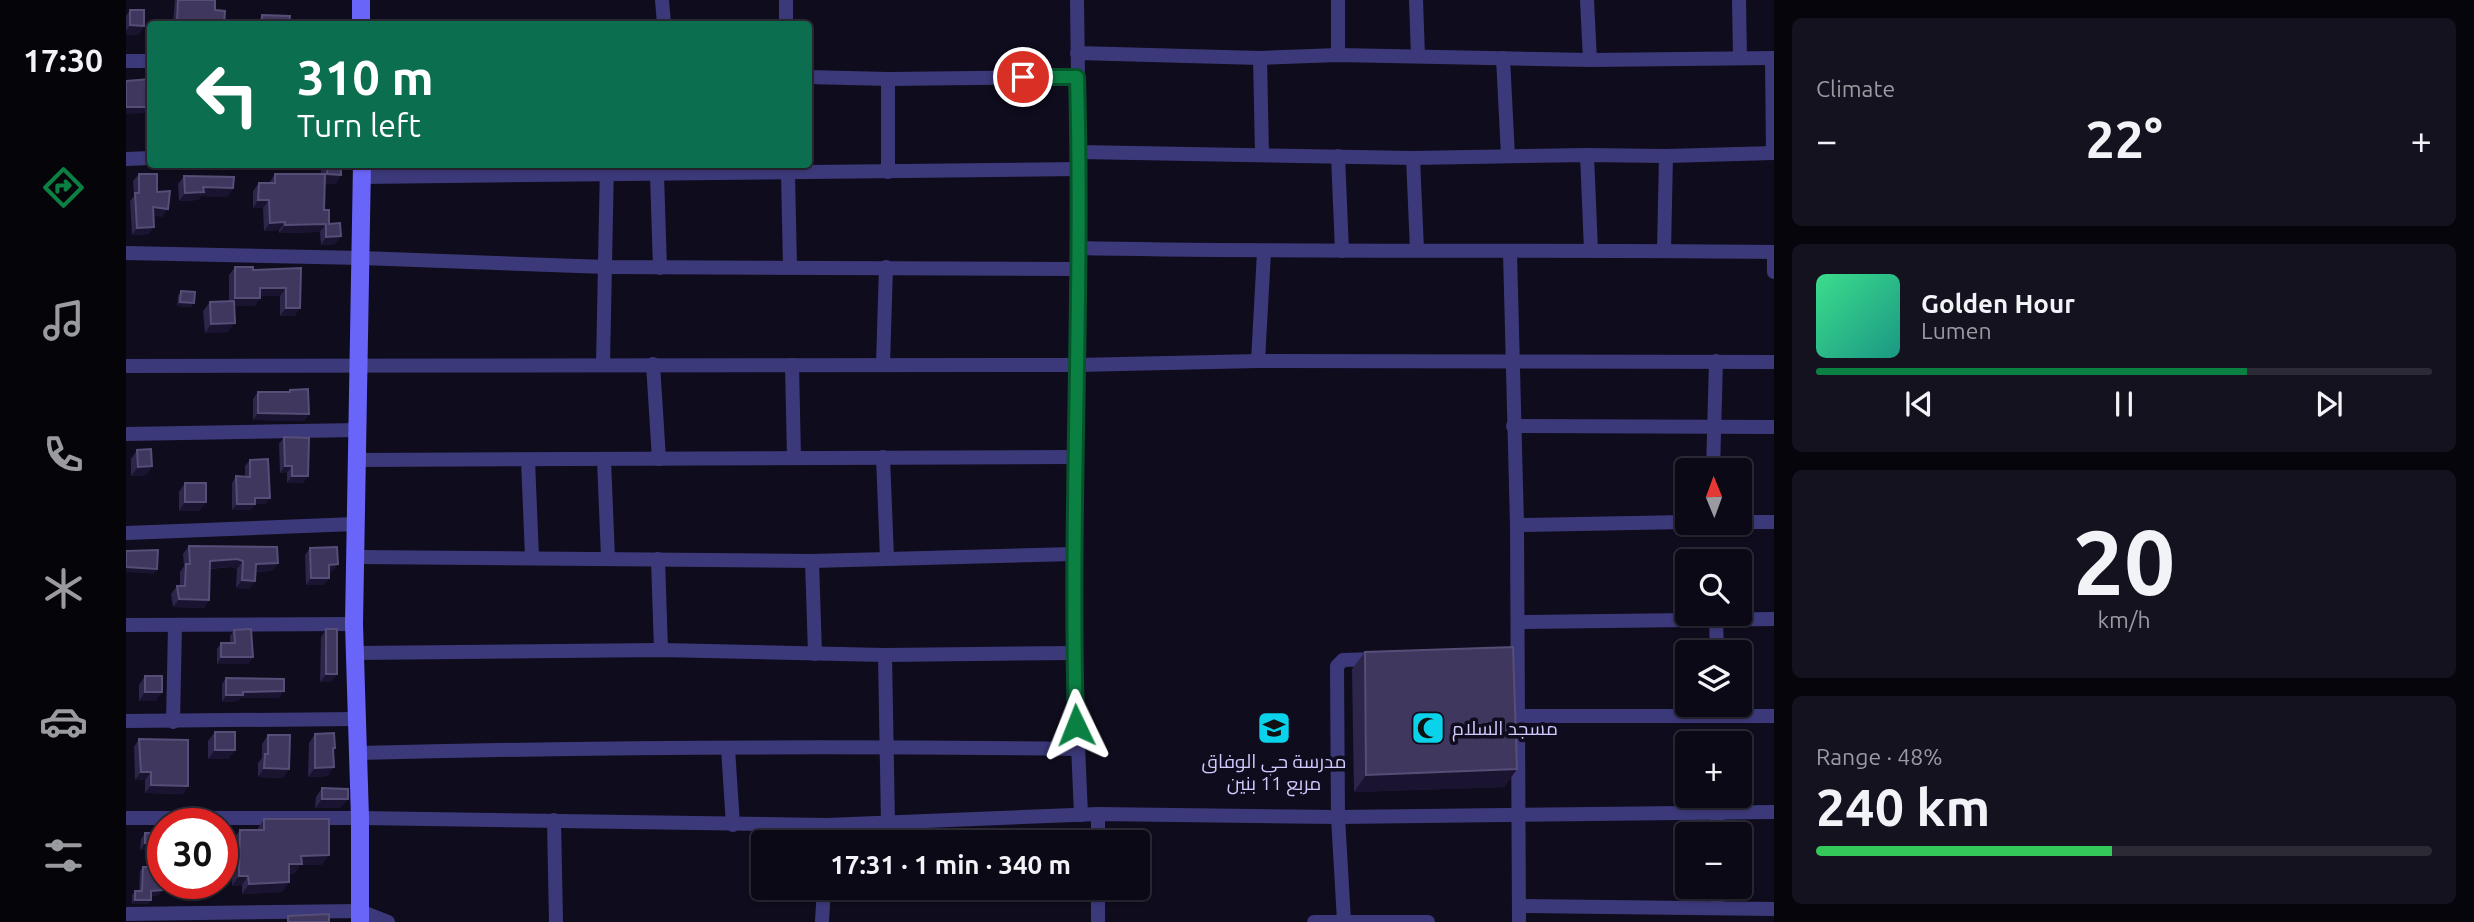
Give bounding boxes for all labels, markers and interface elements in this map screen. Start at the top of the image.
text: 17:30 [23,42,103,78]
pin [993,47,1053,107]
icon: left [182,49,273,140]
text: 310 m [297,49,434,104]
icon: arrive [1004,58,1042,96]
text: Climate [1816,76,1895,101]
text: Turn left [297,107,421,143]
text: 22° [2085,110,2163,168]
text: − [1816,119,1837,161]
text: + [2411,119,2432,161]
icon: directions [39,163,88,212]
text: Golden Hour [1921,289,2075,318]
icon: music [39,296,88,345]
text: Lumen [1921,318,1992,343]
icon: previous [1900,385,1938,423]
icon: pause [2105,385,2143,423]
icon: next [2310,385,2348,423]
icon: phone [39,430,88,479]
north arrow [1675,458,1752,536]
map controls [1675,458,1752,899]
text: 20 [2073,510,2175,612]
button: search [1675,549,1752,626]
icon: climate [39,564,88,613]
text: km/h [2097,607,2151,632]
button: layers [1675,640,1752,717]
position arrow [1039,688,1113,762]
icon: car [39,697,88,746]
school or university icon: مدرسة حي الوفاق مربع 11 بنين [1255,709,1293,747]
mosque icon: مسجد السلام [1409,709,1447,747]
place label: مسجد السلام [1452,717,1558,742]
button: + [1675,731,1752,808]
text: Range · 48% [1816,744,1943,769]
place label: مدرسة حي الوفاق مربع 11 بنين [1202,750,1346,797]
text: 240 km [1816,778,1990,836]
speed limit sign: 30 [147,808,238,899]
button: − [1675,822,1752,899]
icon: filters [39,831,88,880]
text: 17:31 · 1 min · 340 m [830,850,1071,879]

